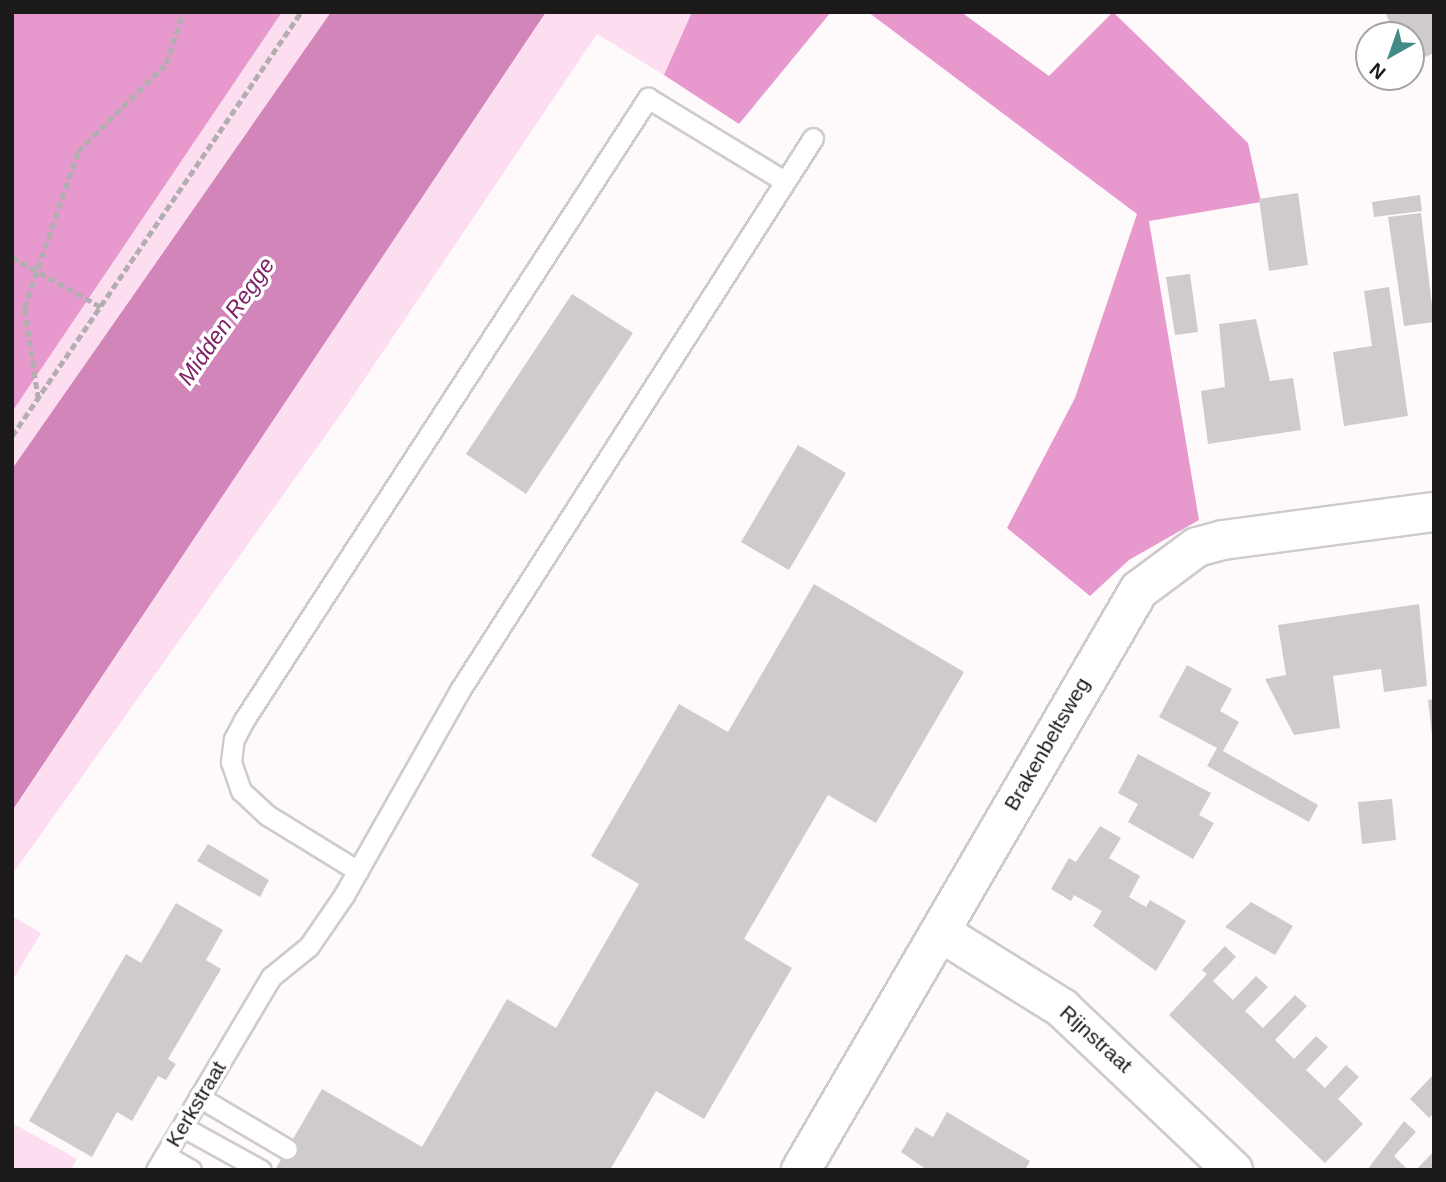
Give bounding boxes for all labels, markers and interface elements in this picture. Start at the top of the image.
north arrow [1355,21,1425,91]
text: N [1365,58,1389,83]
water label: Midden Regge [172,252,280,390]
street label: Brakenbeltsweg [999,673,1095,815]
street label: Rijnstraat [1055,1000,1137,1078]
street label: Kerkstraat [161,1056,231,1152]

